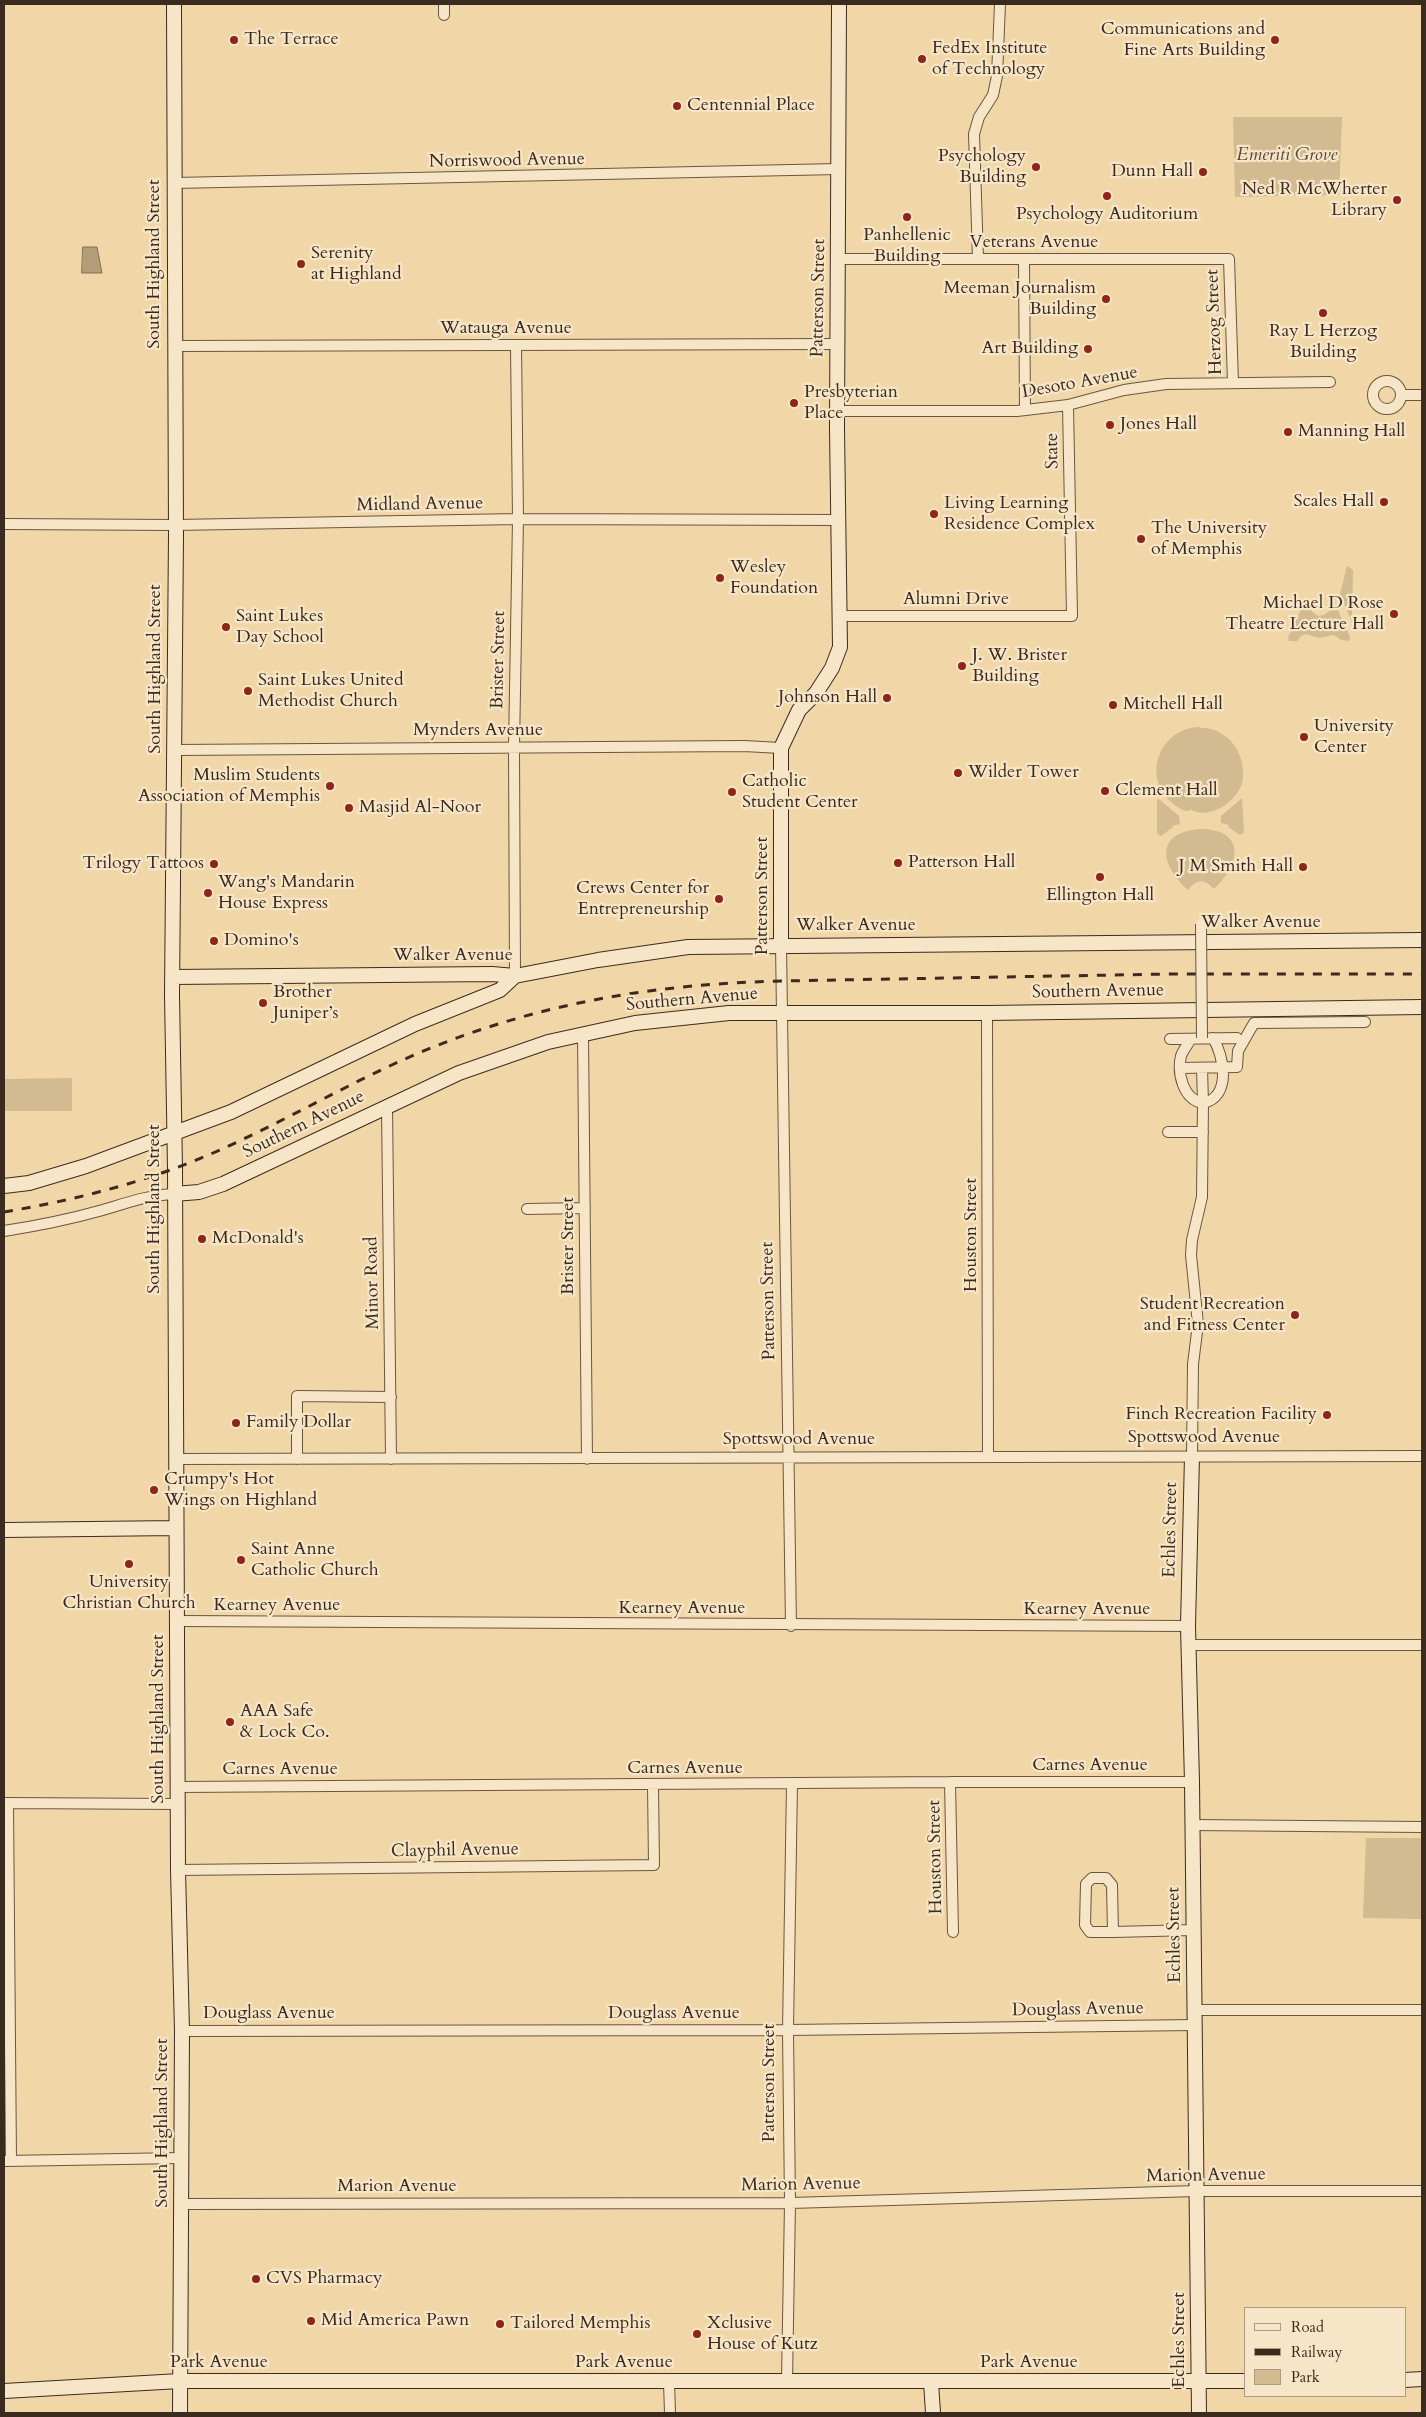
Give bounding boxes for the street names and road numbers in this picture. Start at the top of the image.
street label: Norriswood Avenue [429,149,585,173]
street label: South Highland Street [144,179,166,349]
street label: Veterans Avenue [969,232,1099,254]
street label: Patterson Street [807,238,831,358]
street label: Herzog Street [1202,269,1228,375]
street label: Watauga Avenue [440,318,572,340]
street label: Desoto Avenue [1020,362,1140,404]
street label: State [1042,433,1064,469]
street label: Midland Avenue [356,493,484,517]
street label: South Highland Street [145,584,167,754]
street label: Alumni Drive [903,589,1009,611]
street label: Brister Street [487,611,511,709]
street label: Mynders Avenue [413,720,543,742]
street label: Patterson Street [752,837,774,955]
street label: Walker Avenue [1201,912,1321,934]
street label: Walker Avenue [796,915,916,937]
street label: Walker Avenue [393,945,513,967]
street label: Southern Avenue [1032,980,1164,1004]
street label: Southern Avenue [625,983,759,1017]
street label: Southern Avenue [240,1086,368,1164]
street label: South Highland Street [144,1124,166,1294]
street label: Houston Street [961,1178,983,1292]
street label: Brister Street [558,1197,580,1295]
street label: Minor Road [361,1236,385,1330]
street label: Patterson Street [757,1241,781,1361]
street label: Spottswood Avenue [1128,1427,1280,1449]
street label: Spottswood Avenue [723,1429,875,1451]
street label: Echles Street [1159,1482,1183,1578]
street label: Kearney Avenue [213,1595,341,1617]
street label: Kearney Avenue [618,1598,746,1620]
street label: Kearney Avenue [1023,1599,1151,1621]
street label: South Highland Street [148,1634,170,1804]
street label: Carnes Avenue [1032,1755,1148,1777]
street label: Carnes Avenue [627,1758,743,1780]
street label: Carnes Avenue [222,1759,338,1781]
street label: Houston Street [924,1800,948,1914]
street label: Clayphil Avenue [391,1839,519,1863]
street label: Echles Street [1163,1887,1187,1983]
street label: Douglass Avenue [1012,1998,1144,2022]
street label: Douglass Avenue [203,2003,335,2025]
street label: Douglass Avenue [608,2003,740,2025]
street label: Patterson Street [759,2024,781,2142]
street label: South Highland Street [152,2038,174,2208]
street label: Marion Avenue [1146,2164,1266,2188]
street label: Marion Avenue [741,2173,861,2197]
street label: Marion Avenue [337,2176,457,2198]
street label: Echles Street [1169,2292,1191,2388]
street label: Park Avenue [170,2352,268,2374]
street label: Park Avenue [575,2352,673,2374]
street label: Park Avenue [980,2352,1078,2374]

